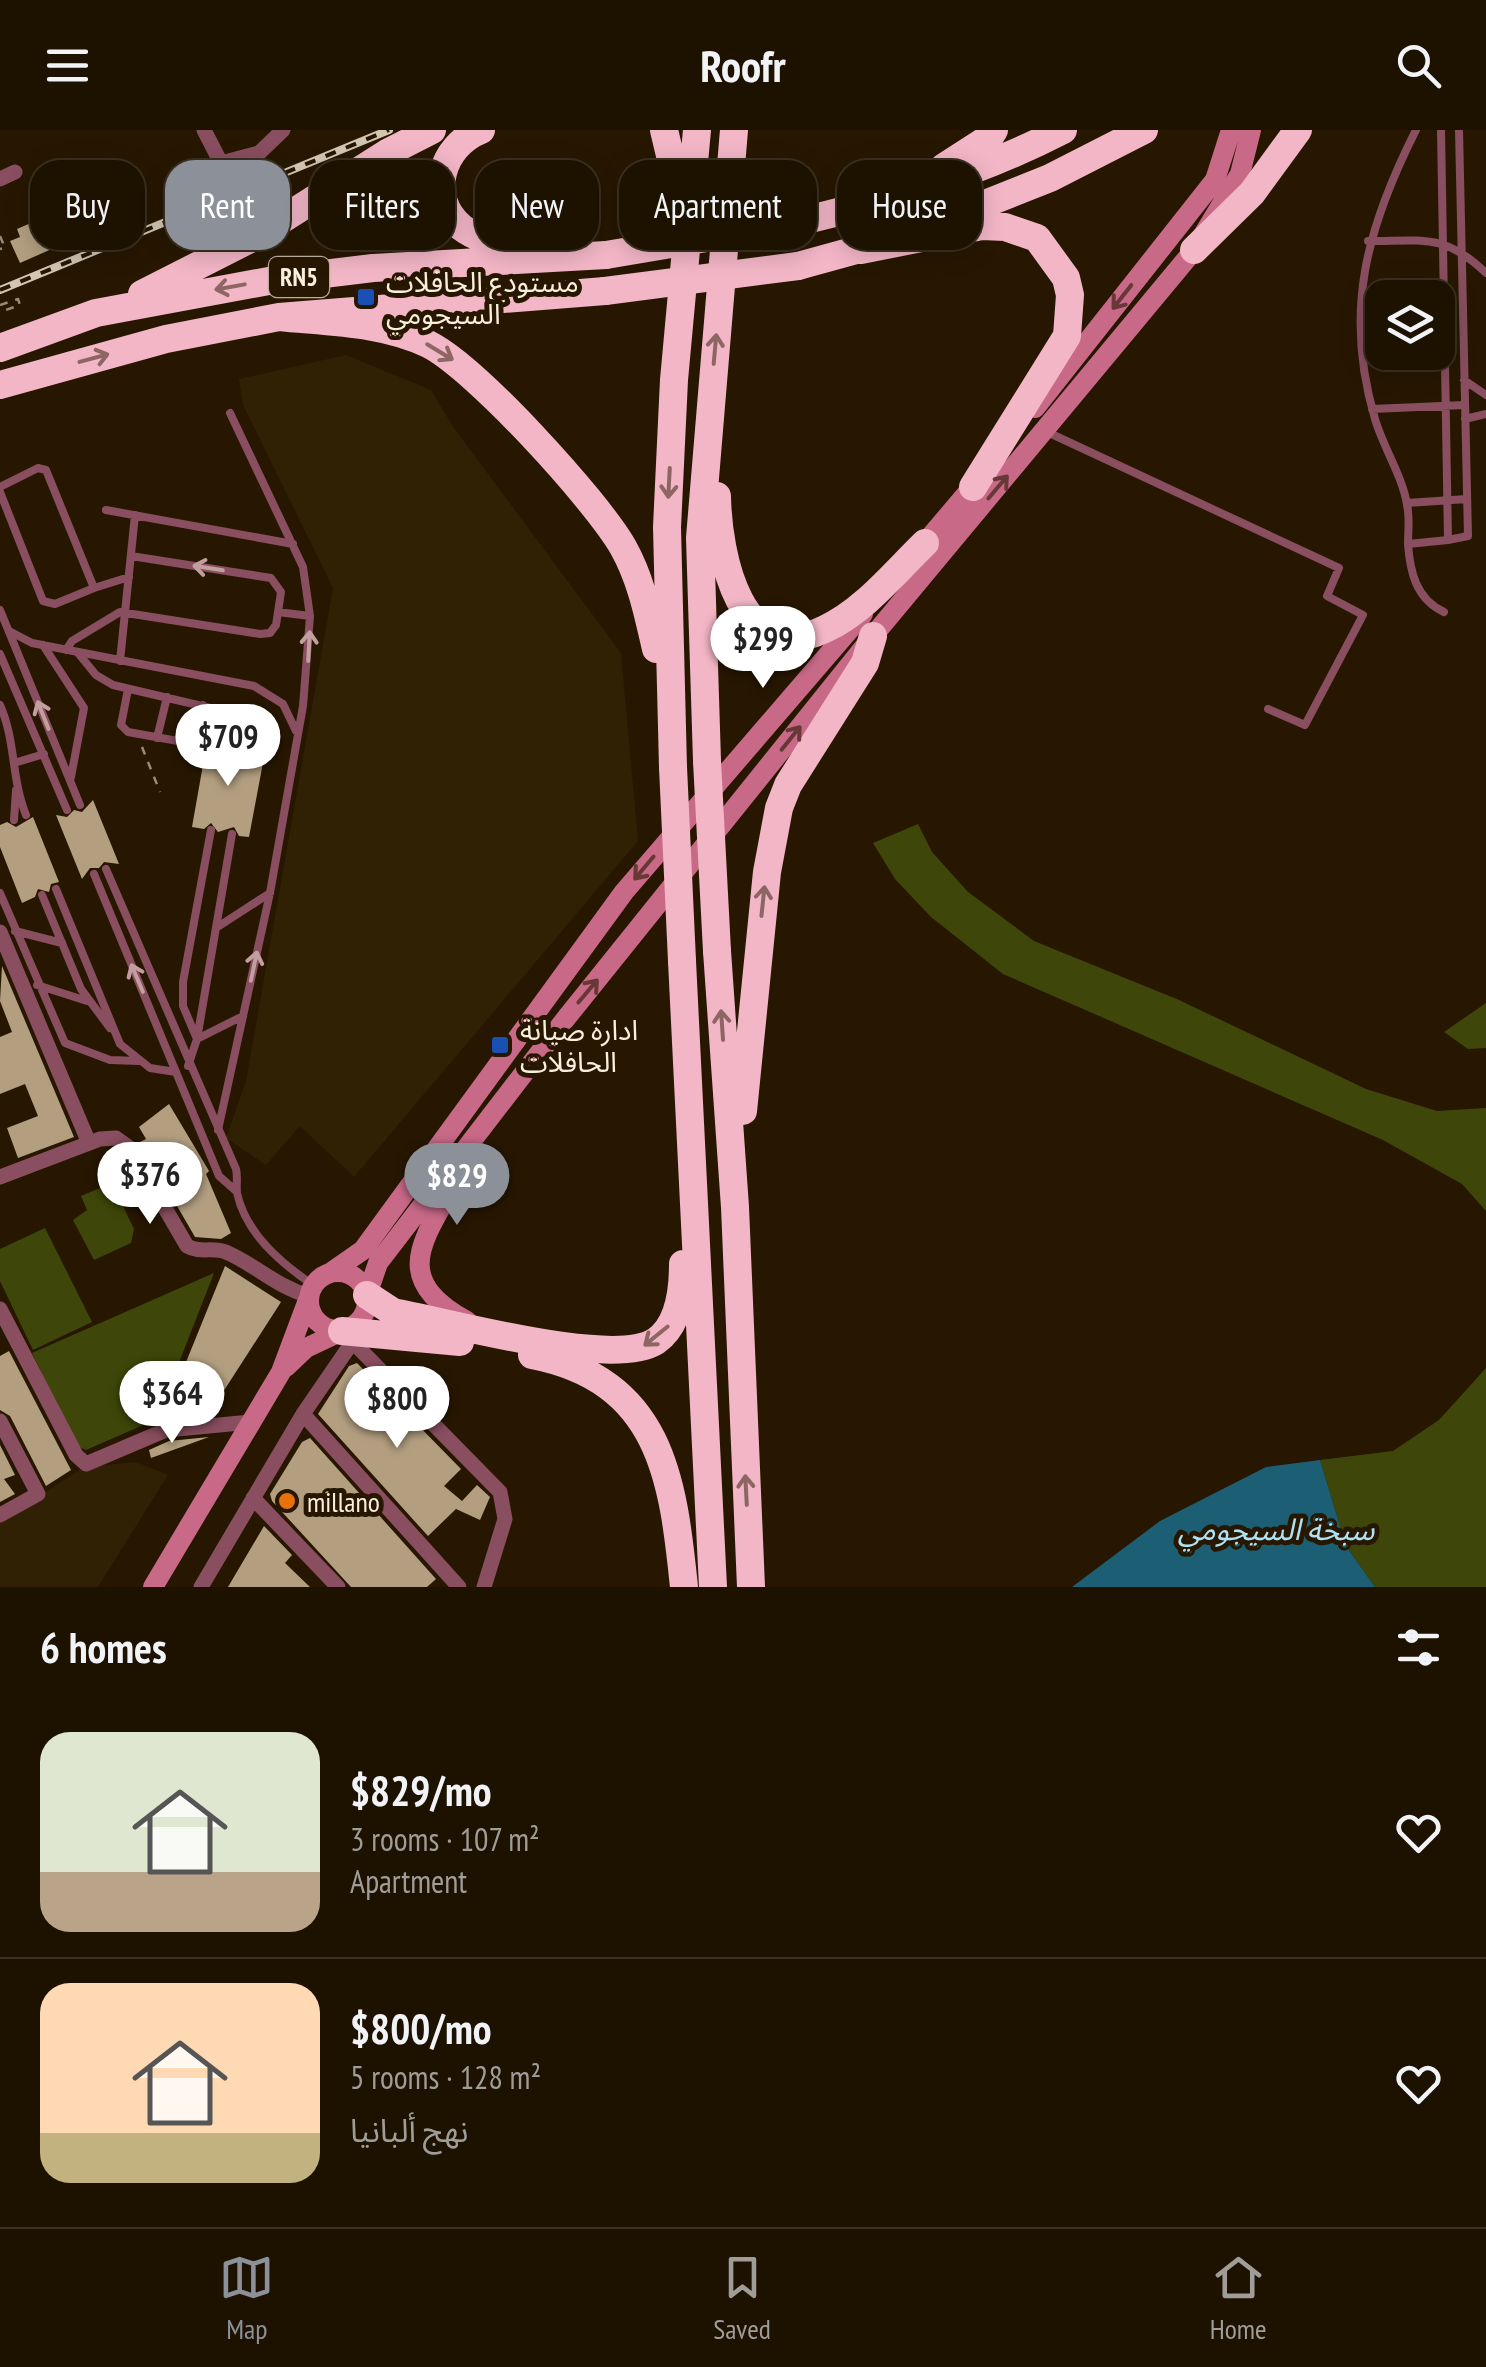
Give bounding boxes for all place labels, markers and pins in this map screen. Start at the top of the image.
place label: مستودع الحافلات السيجومي [386,263,579,335]
marker: مستودع الحافلات السيجومي [355,286,377,308]
pin: $299 [704,606,822,691]
pin: $709 [169,704,287,789]
place label: ادارة صيانة الحافلات [520,1011,638,1080]
marker: ادارة صيانة الحافلات [489,1034,511,1056]
pin: $376 [91,1142,209,1227]
pin: $829 [398,1143,516,1228]
pin: $364 [113,1361,231,1446]
pin: $800 [338,1366,456,1451]
place label: millano [307,1483,380,1520]
marker: millano [276,1490,298,1512]

